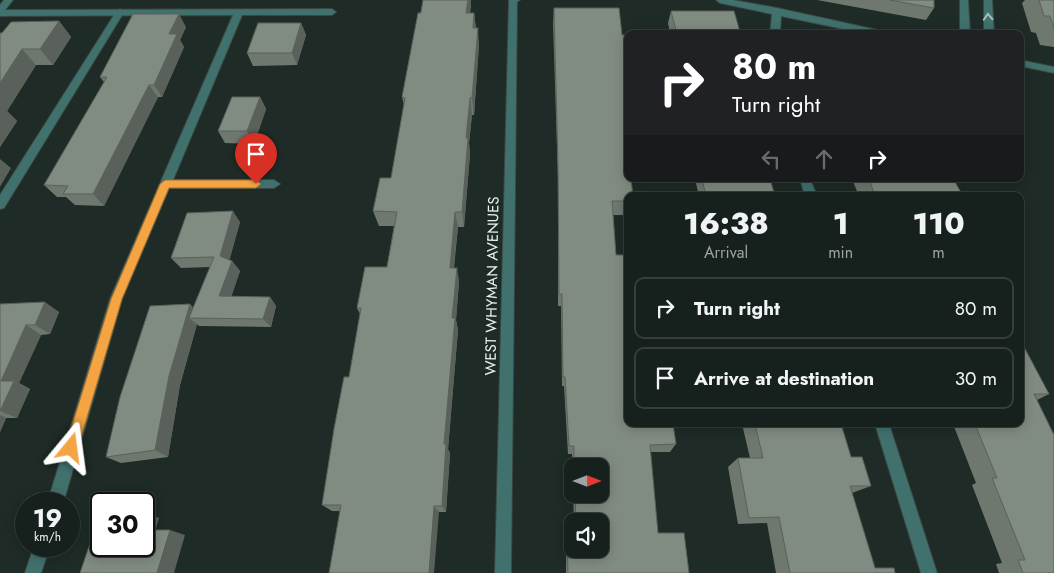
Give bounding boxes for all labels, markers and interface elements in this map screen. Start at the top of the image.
one-way arrow [983,13,994,21]
text: 80 m [732,42,816,92]
icon: right [649,50,714,115]
text: Turn right [732,88,820,120]
pin [235,133,277,184]
icon: arrive [242,140,270,168]
icon: left [757,145,785,173]
icon: ahead [810,145,838,173]
icon: right [863,145,891,173]
street label: WEST WHYMAN AVENUES [479,196,505,376]
text: 16:38 [683,202,769,245]
text: 1 [833,202,849,245]
text: 110 [913,202,965,245]
text: Arrival [704,241,748,264]
text: min [828,241,853,264]
text: m [932,241,945,264]
icon: right [651,294,679,322]
text: Turn right [694,295,780,322]
text: 80 m [955,295,997,322]
icon: arrive [651,364,679,392]
text: Arrive at destination [694,365,874,392]
text: 30 m [955,365,997,392]
position arrow [44,421,96,473]
north arrow [564,458,609,502]
map controls [564,458,609,558]
speed limit sign: 30 [90,492,155,557]
text: 19 [33,500,62,536]
button: sound [564,513,609,558]
text: km/h [34,528,61,546]

